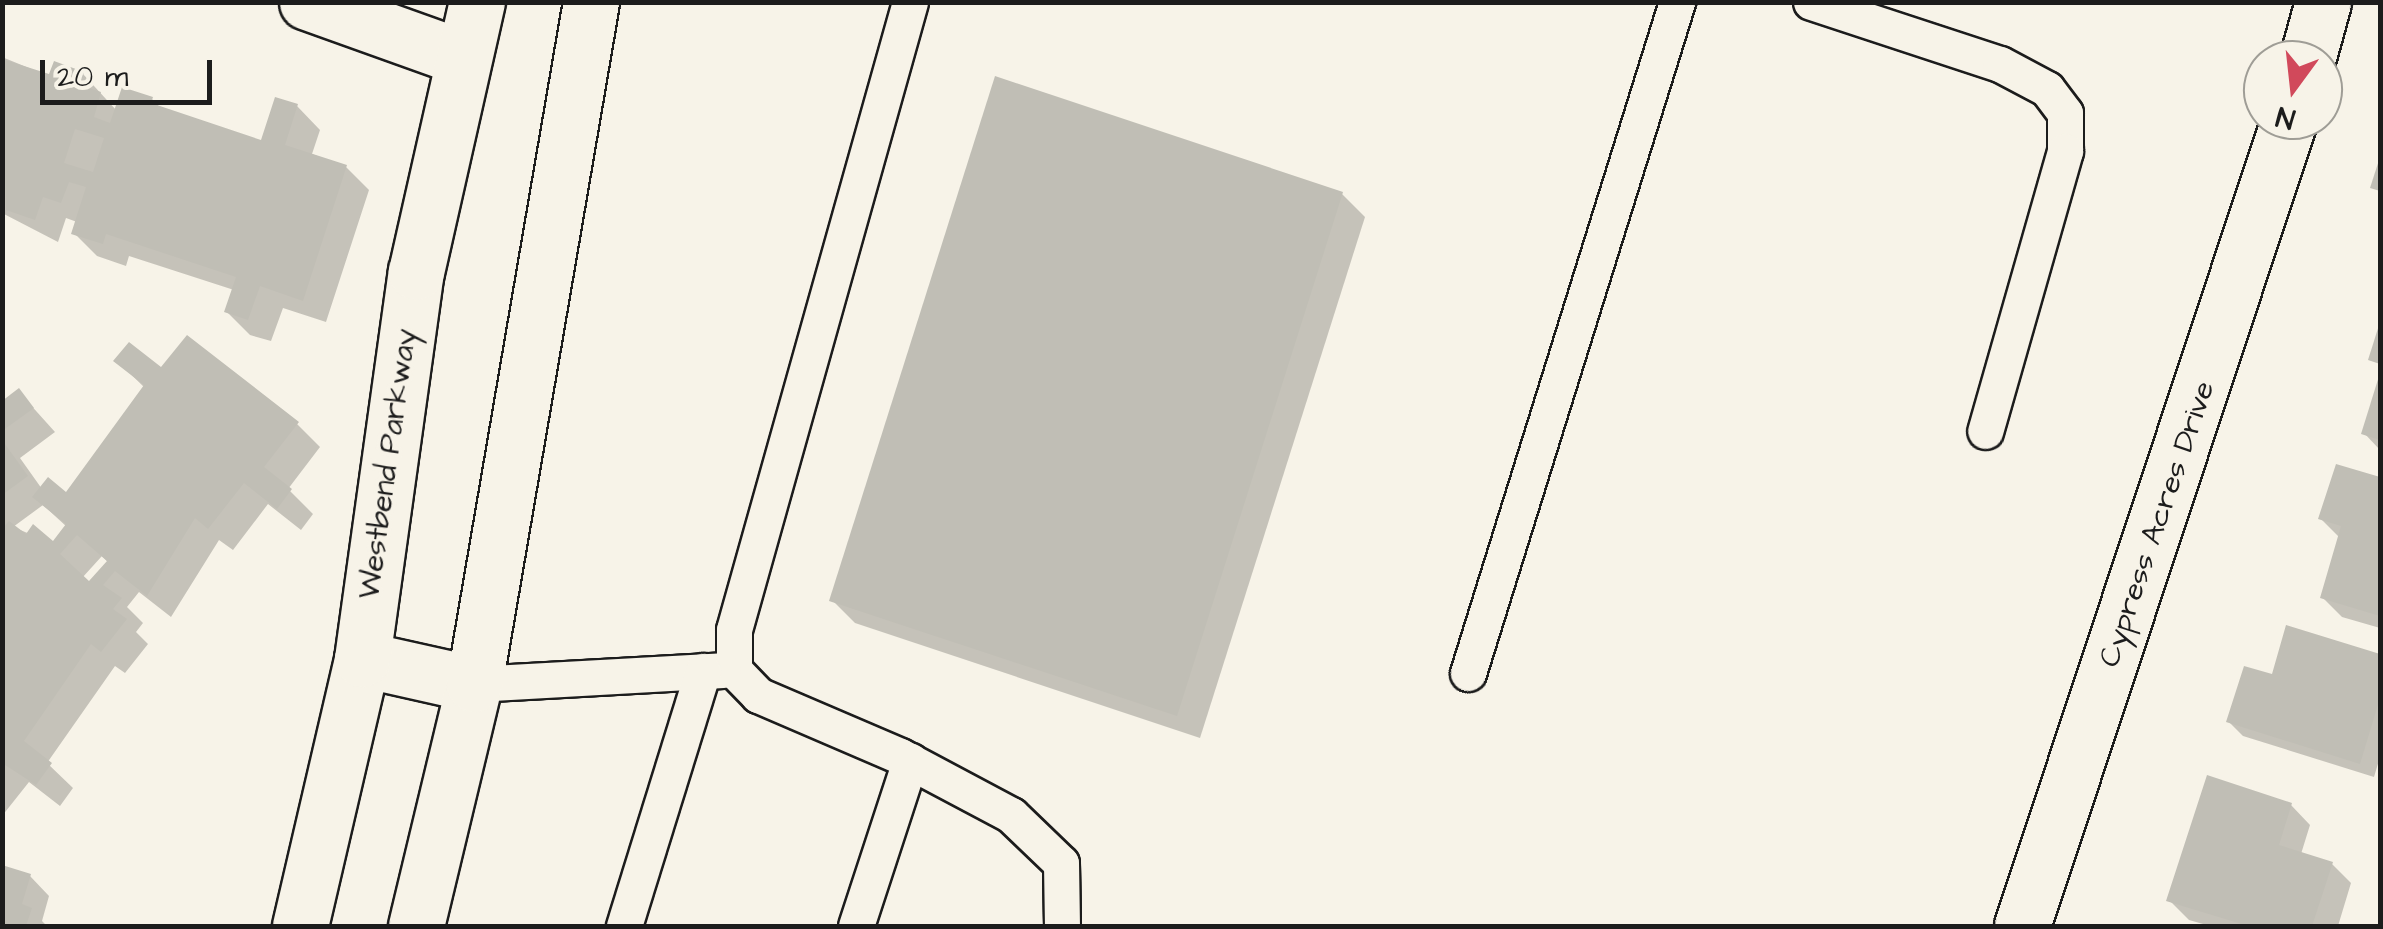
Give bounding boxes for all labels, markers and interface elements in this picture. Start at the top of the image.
scale bar [45,40,218,102]
north arrow [2243,40,2343,140]
text: 20 m [57,56,128,98]
text: N [2272,96,2299,139]
street label: Westbend Parkway [351,327,425,601]
street label: Cypress Acres Drive [2091,376,2223,672]

